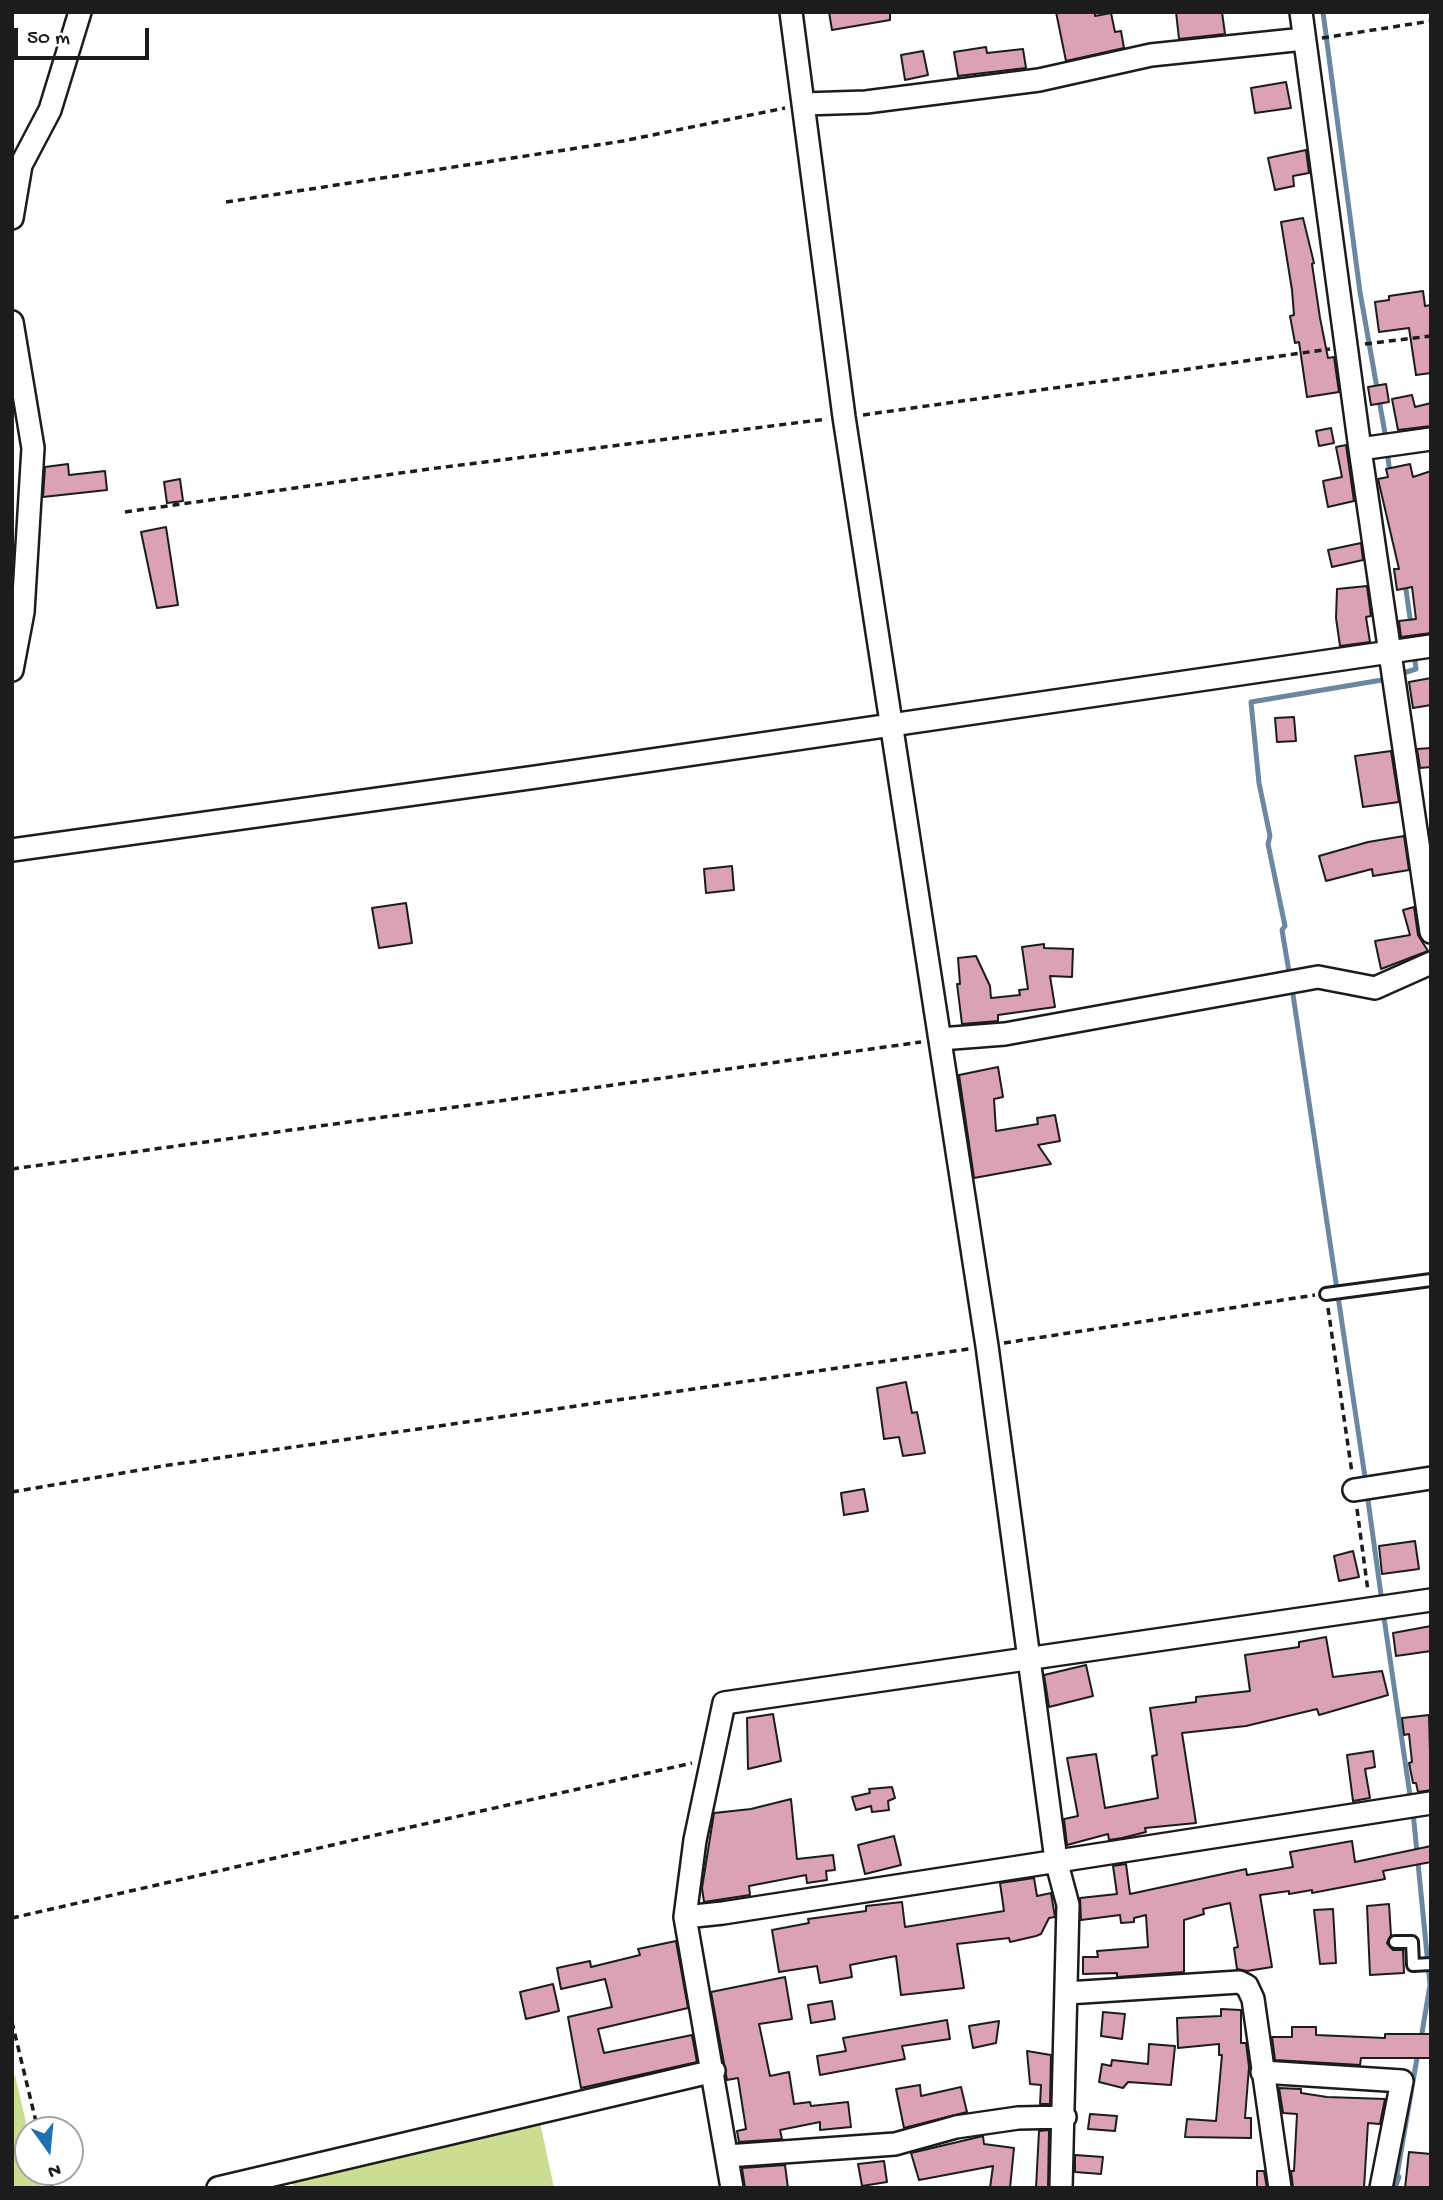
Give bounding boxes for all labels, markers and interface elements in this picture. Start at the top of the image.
scale bar [18,14,152,58]
text: 50 m [27,27,70,52]
north arrow [14,2116,84,2186]
text: N [45,2157,63,2183]

